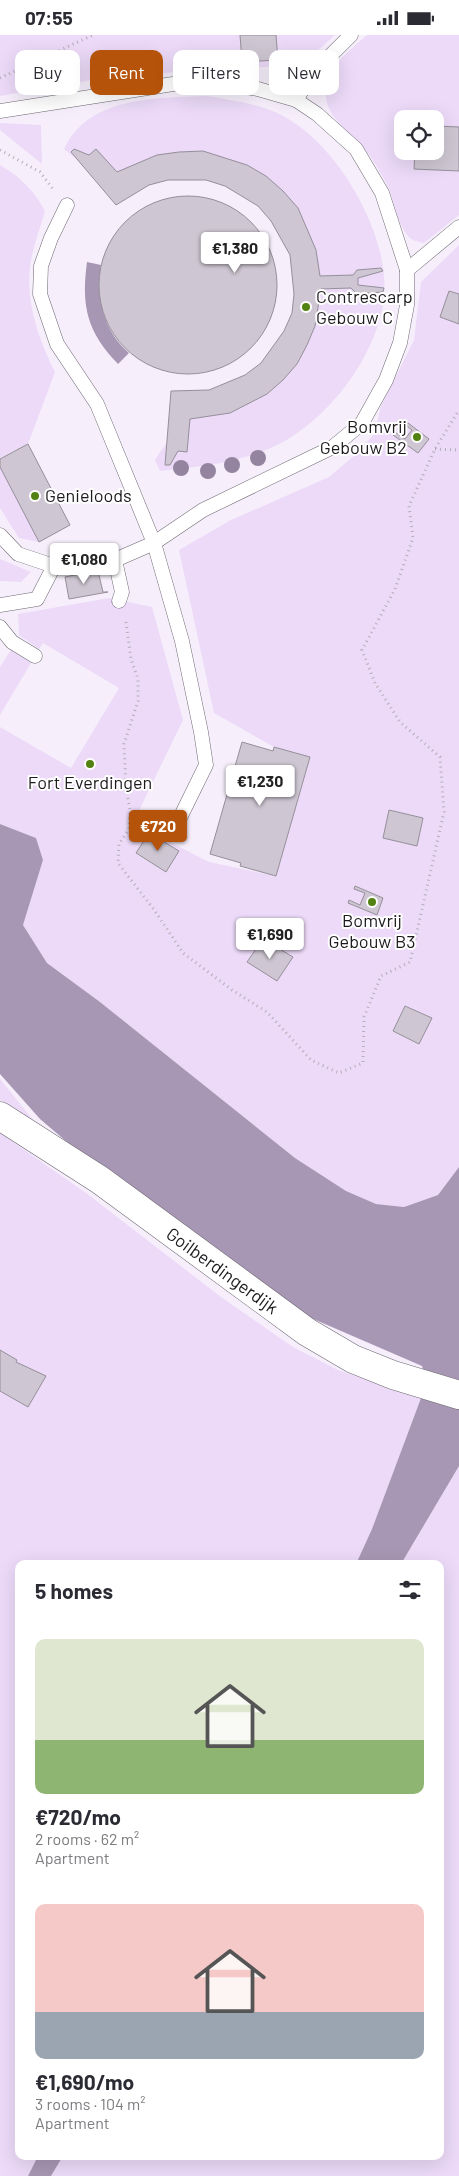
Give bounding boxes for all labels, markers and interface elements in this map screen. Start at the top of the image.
text: 07:55 [25,6,73,29]
chip: Buy [15,50,80,95]
chip: Rent [90,50,163,95]
chip: Filters [173,50,259,95]
chip: New [269,50,339,95]
map controls [394,110,444,160]
button: locate [394,110,444,160]
pin: €1,380 [194,231,276,274]
text: €1,380 [212,238,258,257]
place label: Contrescarp Gebouw C [316,285,413,328]
marker: Contrescarp Gebouw C [300,301,312,313]
place label: Bomvrij Gebouw B2 [320,415,407,458]
marker: Bomvrij Gebouw B2 [411,431,423,443]
place label: Genieloods [45,484,132,506]
marker: Genieloods [29,490,41,502]
pin: €1,080 [43,543,125,585]
text: €1,080 [61,549,107,568]
marker: Fort Everdingen [84,758,96,770]
pin: €1,230 [219,765,301,807]
place label: Fort Everdingen [28,771,152,793]
text: €1,230 [237,771,283,790]
pin: €720 [128,809,188,852]
text: €720 [140,816,176,835]
marker: Bomvrij Gebouw B3 [366,896,378,908]
place label: Bomvrij Gebouw B3 [329,909,415,952]
pin: €1,690 [229,917,311,960]
text: €1,690 [247,924,293,943]
street label: Goilberdingerdijk [162,1222,283,1318]
icon: filters [396,1576,424,1604]
text: 5 homes [35,1578,113,1603]
icon: home [185,1671,275,1761]
text: €720/mo [35,1804,121,1829]
text: 2 rooms · 62 m² [35,1829,139,1848]
text: Apartment [35,1848,110,1867]
icon: home [185,1936,275,2026]
text: €1,690/mo [35,2069,134,2094]
text: 3 rooms · 104 m² [35,2094,145,2113]
text: Apartment [35,2113,110,2132]

